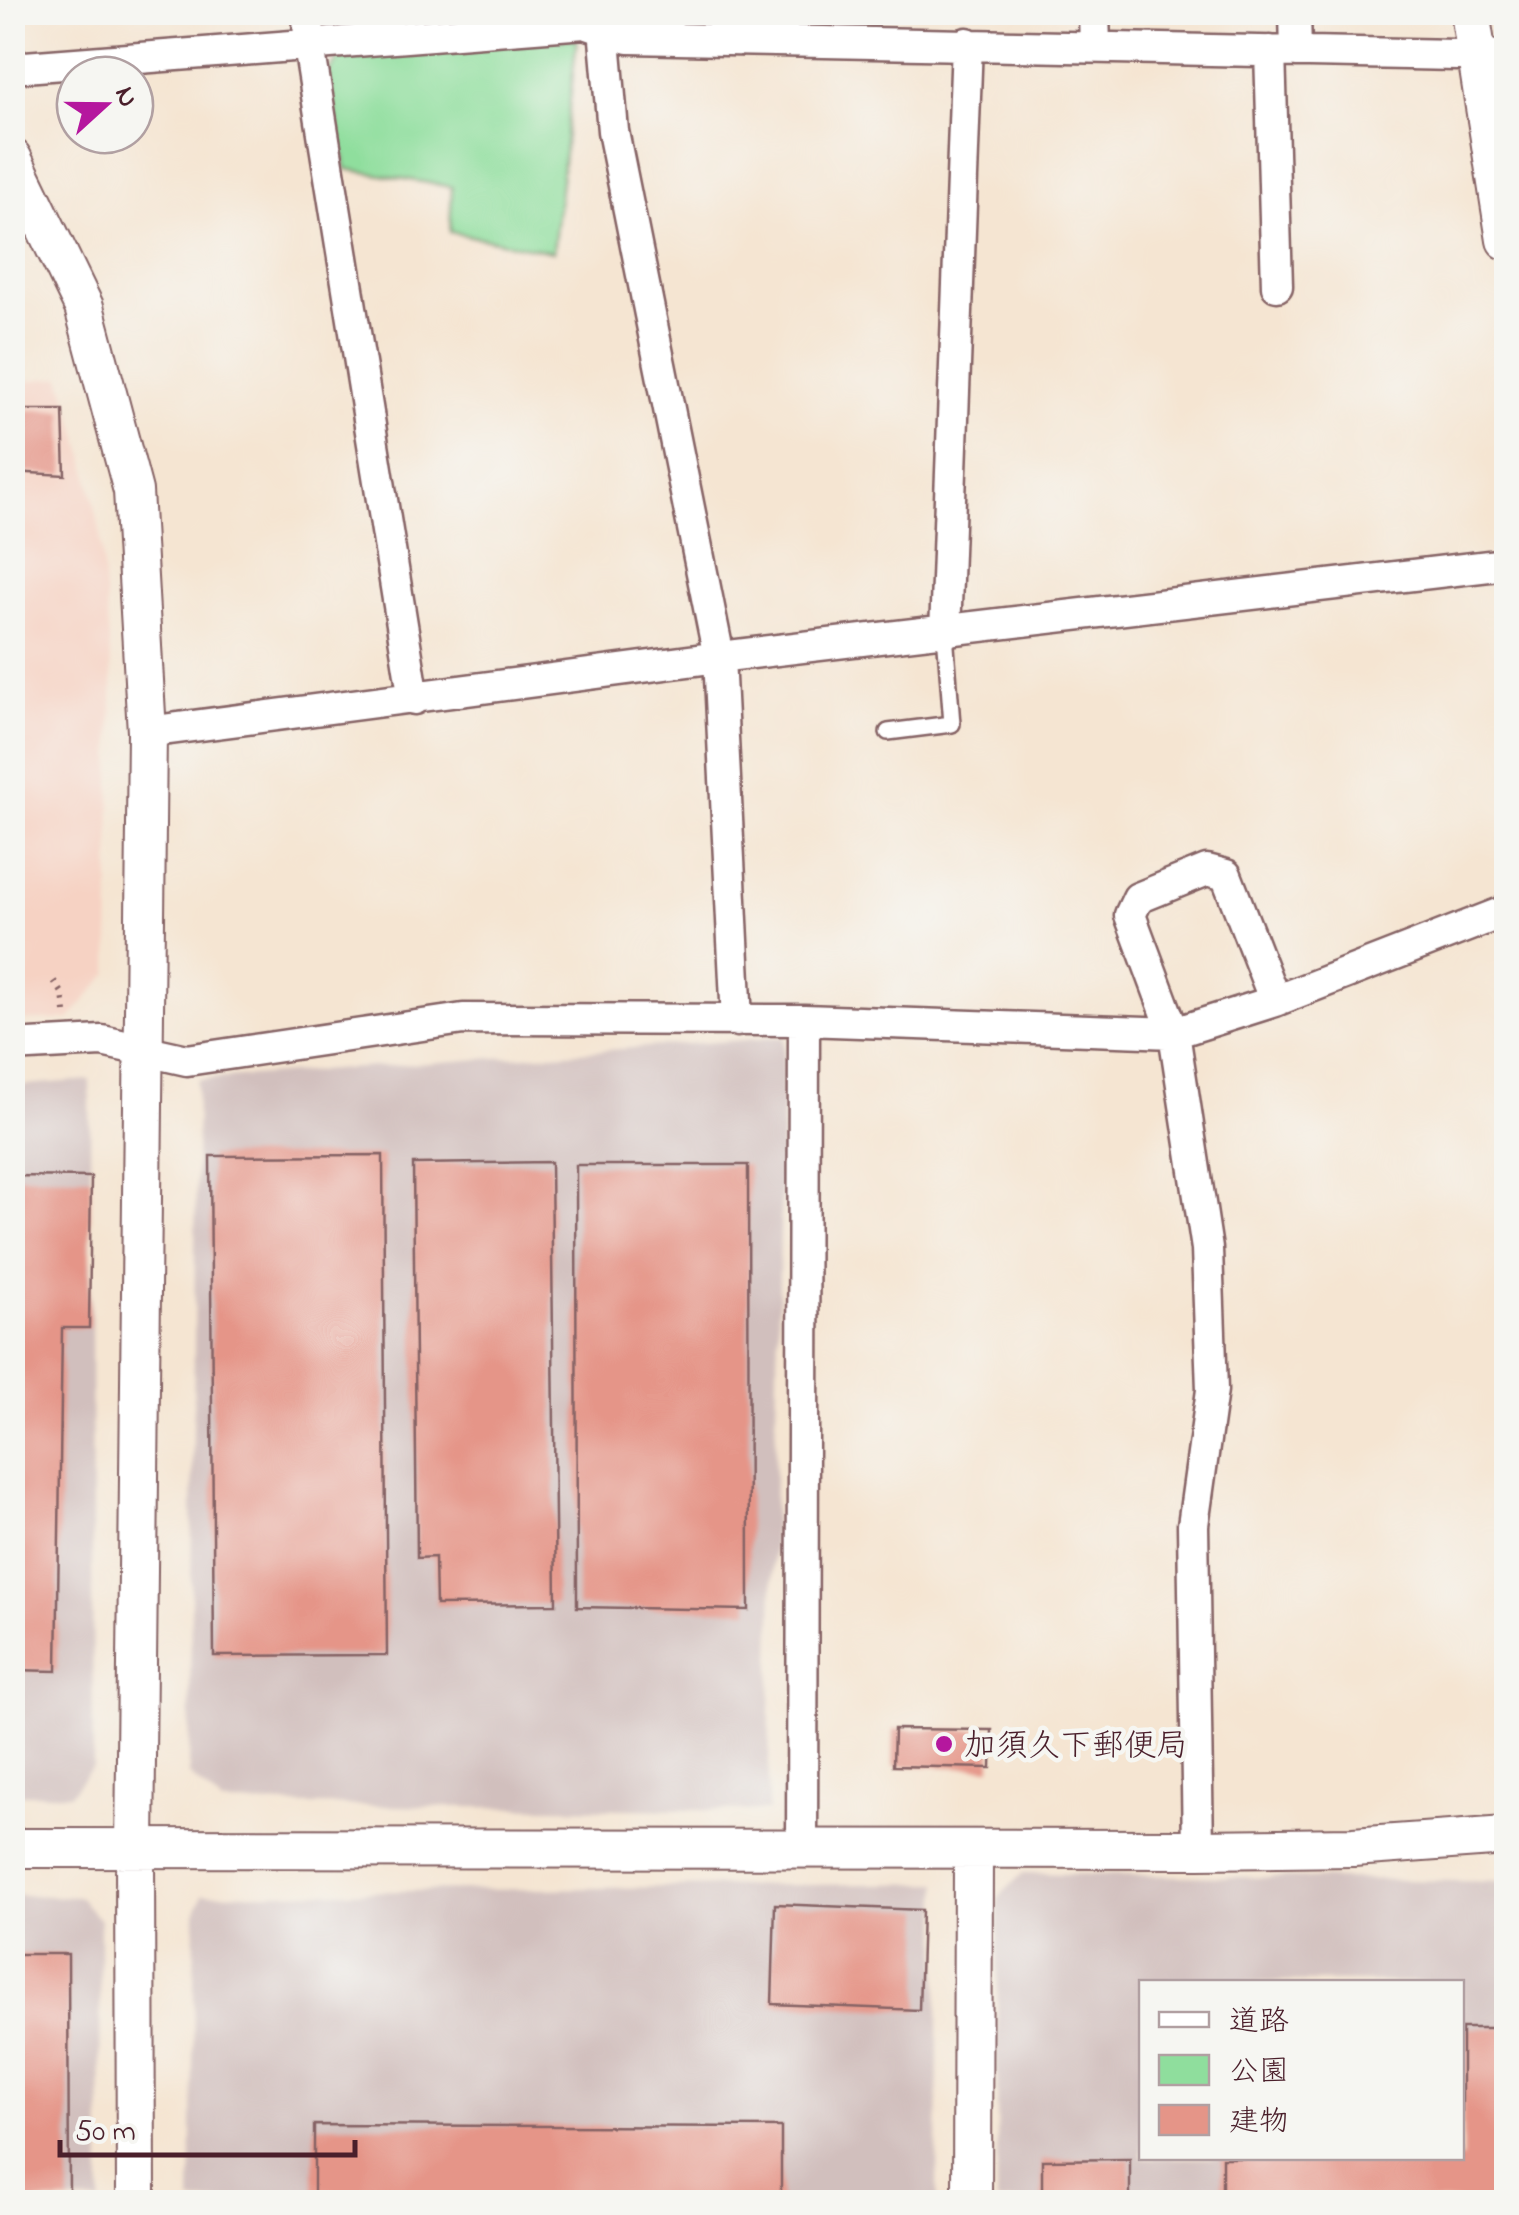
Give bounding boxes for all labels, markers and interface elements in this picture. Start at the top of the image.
north arrow [55,55,155,155]
text: N [103,81,148,113]
place label: 加須久下郵便局 [964,1724,1188,1771]
marker: 加須久下郵便局 [933,1733,955,1755]
legend [1139,1980,1464,2160]
text: 道路 [1229,2001,1289,2045]
text: 公園 [1229,2051,1289,2095]
scale bar [60,2095,355,2157]
text: 建物 [1229,2101,1289,2145]
text: 50 m [75,2111,136,2155]

